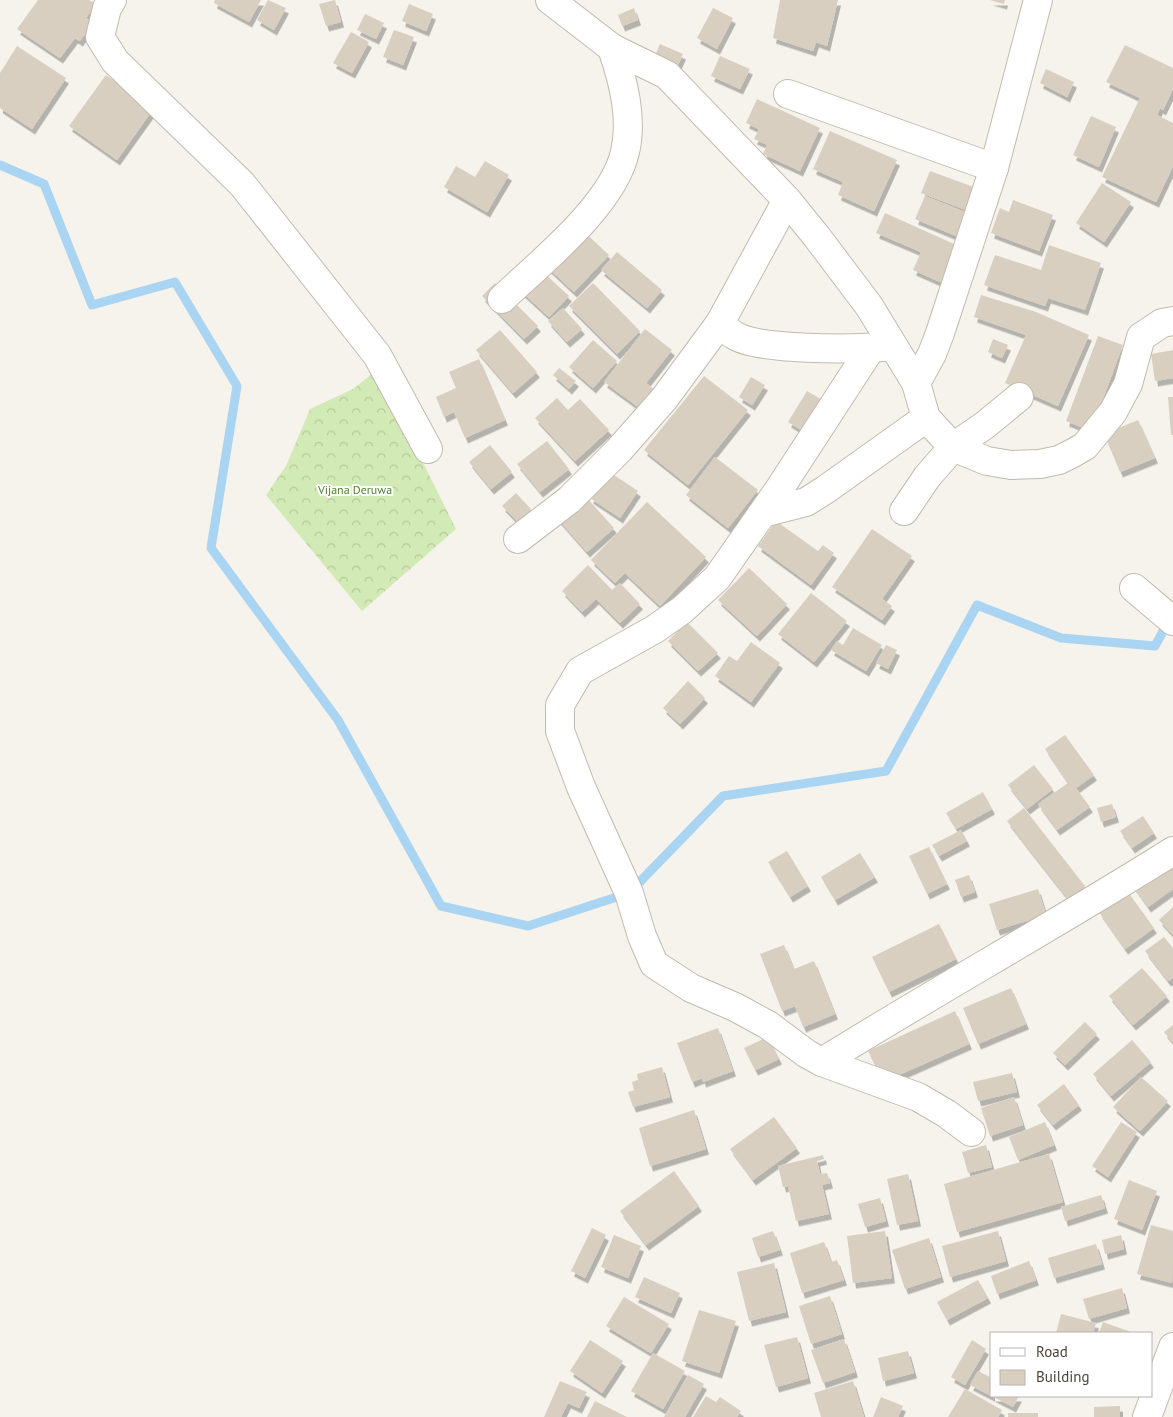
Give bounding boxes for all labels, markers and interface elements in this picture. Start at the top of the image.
park label: Vijana Deruwa [317,482,392,497]
legend [990,1332,1153,1397]
text: Road [1036,1342,1068,1361]
text: Building [1036,1367,1090,1386]

